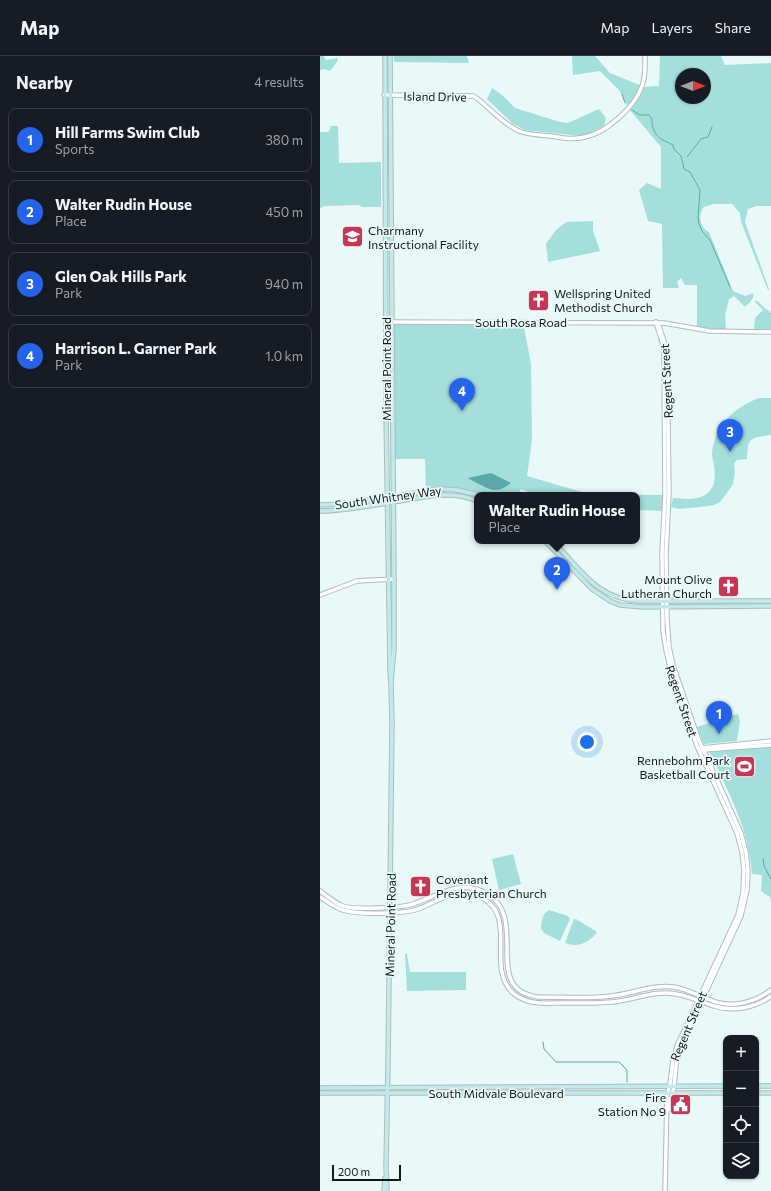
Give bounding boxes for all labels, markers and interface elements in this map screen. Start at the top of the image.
text: Map [20,16,59,39]
text: Map [601,19,629,36]
text: Layers [651,19,693,36]
text: Share [715,19,751,36]
north arrow [675,68,711,104]
text: Nearby [16,72,73,93]
text: 4 results [254,74,304,90]
street label: Island Drive [403,88,467,104]
text: Hill Farms Swim Club [55,123,200,141]
text: 1 [27,132,33,148]
text: 380 m [265,132,303,148]
text: Sports [55,141,95,157]
text: Walter Rudin House [55,195,192,213]
text: 2 [26,204,34,220]
text: 450 m [265,204,303,220]
text: Place [55,213,87,229]
place label: Charmany Instructional Facility [368,223,479,251]
school or university icon: Charmany Instructional Facility [340,224,366,250]
text: Glen Oak Hills Park [55,267,187,285]
text: 3 [26,276,34,292]
text: 940 m [265,276,303,292]
text: Park [55,285,82,301]
place label: Wellspring United Methodist Church [554,286,653,314]
church icon: Wellspring United Methodist Church [526,287,552,313]
street label: South Rosa Road [475,315,567,329]
street label: Mineral Point Road [379,317,393,421]
text: Harrison L. Garner Park [55,339,217,357]
street label: Regent Street [657,343,675,419]
text: 4 [26,348,34,364]
text: 1.0 km [265,348,303,364]
text: Park [55,357,82,373]
pin: 4 [449,378,475,411]
pin: 3 [717,419,743,452]
street label: South Whitney Way [334,483,442,511]
popup [474,492,640,544]
text: Walter Rudin House [489,501,625,519]
text: Place [489,519,520,535]
pin: 2 [544,557,570,590]
place label: Mount Olive Lutheran Church [621,572,712,600]
church icon: Mount Olive Lutheran Church [715,573,741,599]
street label: Regent Street [663,663,701,739]
pin: 1 [706,701,732,734]
your location [577,732,597,752]
place label: Rennebohm Park Basketball Court [637,753,730,781]
sports icon: Rennebohm Park Basketball Court [732,754,758,780]
place label: Covenant Presbyterian Church [436,872,547,900]
street label: Mineral Point Road [382,873,398,977]
church icon: Covenant Presbyterian Church [407,873,433,899]
street label: Regent Street [667,989,709,1063]
map controls [723,1035,759,1179]
button: + [723,1035,759,1071]
button: − [723,1071,759,1107]
street label: South Midvale Boulevard [428,1086,564,1100]
place label: Fire Station No 9 [598,1090,666,1118]
public building icon: Fire Station No 9 [668,1091,694,1117]
button: locate [723,1107,759,1143]
button: layers [723,1143,759,1179]
scale bar [332,1163,401,1182]
text: 200 m [338,1165,370,1178]

